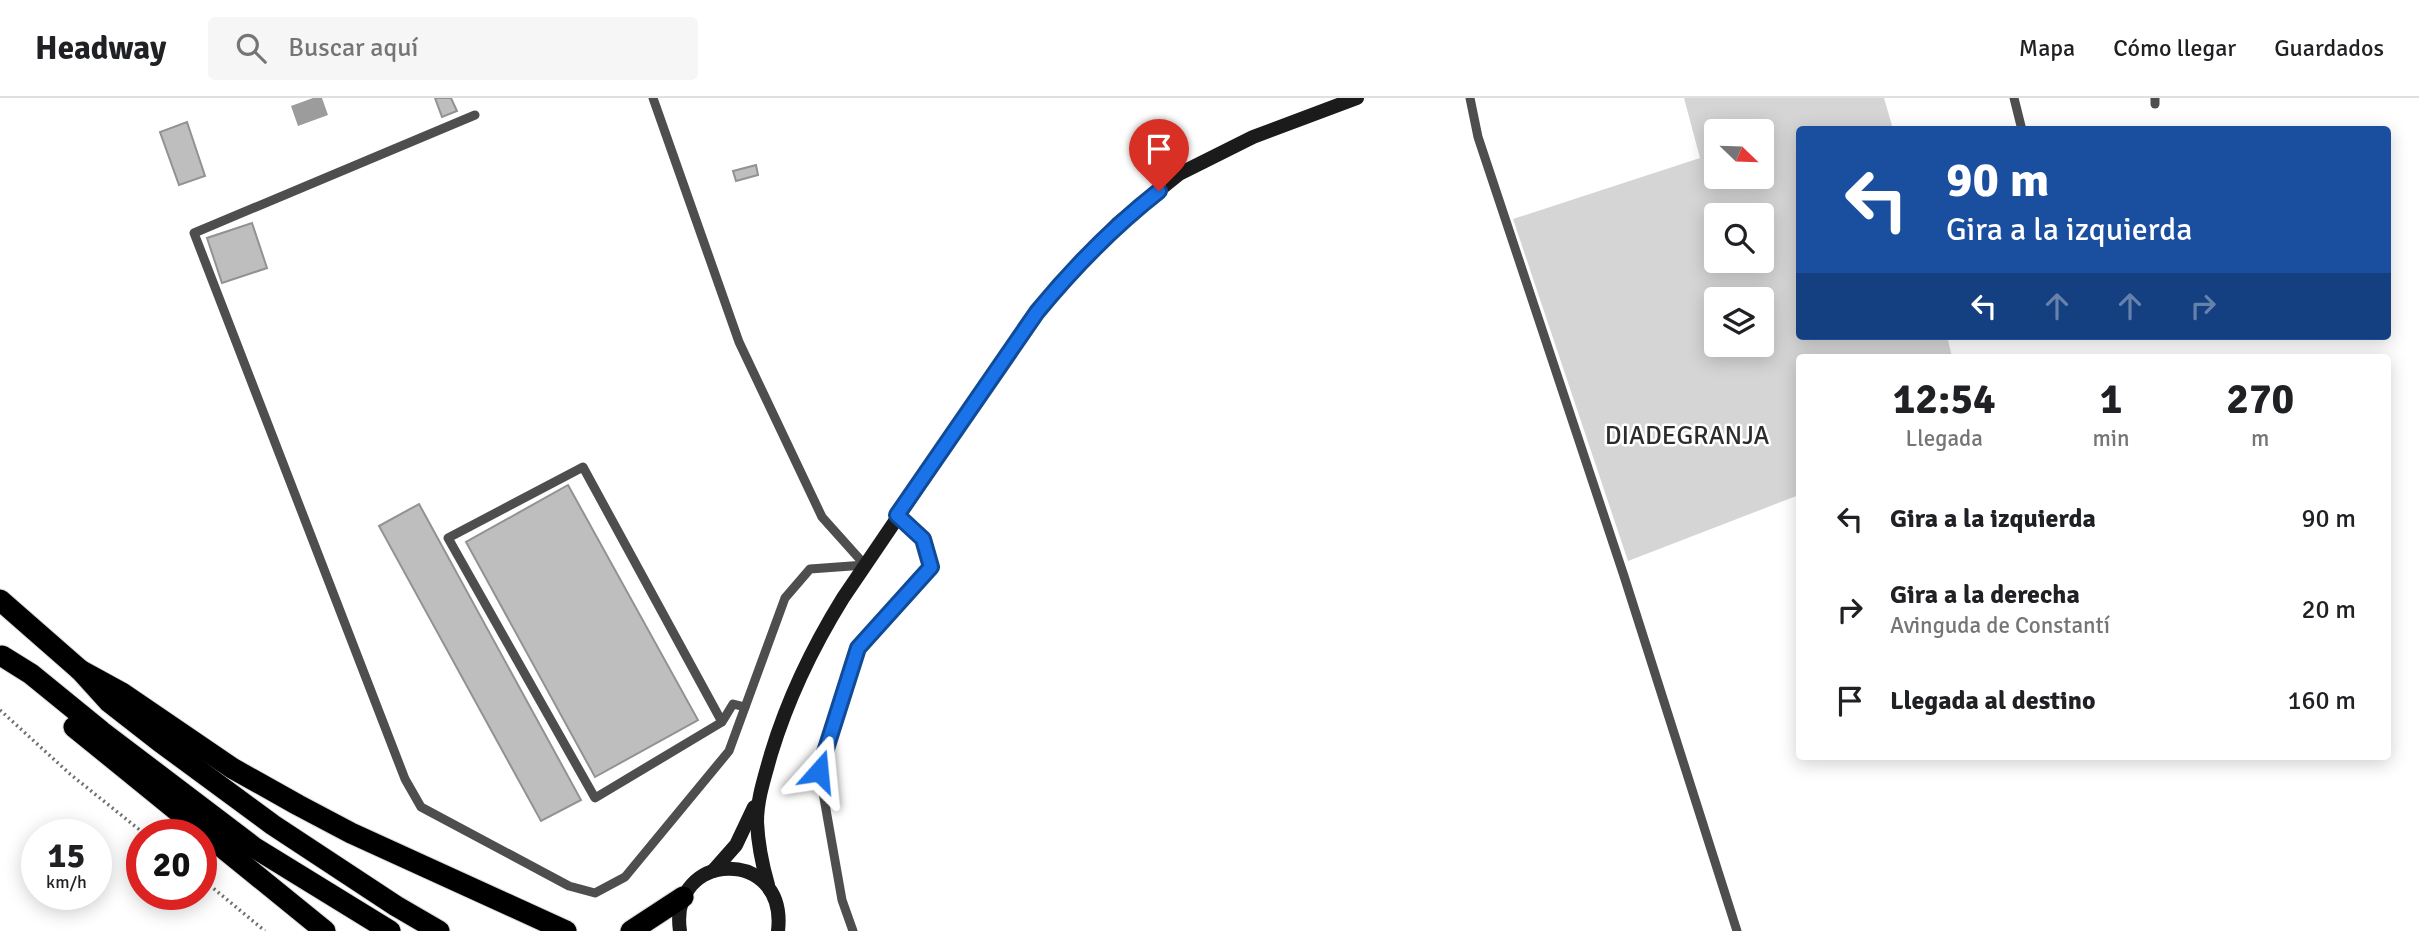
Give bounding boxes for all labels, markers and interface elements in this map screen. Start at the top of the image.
search box [208,17,698,80]
text: Headway [35,28,166,69]
icon: search [232,29,270,67]
text: Buscar aquí [288,32,418,64]
text: Mapa [2019,33,2075,63]
text: Cómo llegar [2113,33,2236,63]
text: Guardados [2274,33,2384,63]
pin [1129,119,1189,191]
north arrow [1704,119,1774,189]
map controls [1704,119,1774,357]
icon: arrive [1140,130,1178,168]
text: 90 m [1946,150,2049,210]
icon: left [1831,154,1922,245]
button: search [1704,203,1774,273]
text: Gira a la izquierda [1946,210,2193,249]
button: layers [1704,287,1774,357]
icon: left [1965,287,2003,325]
icon: ahead [2038,287,2076,325]
icon: ahead [2111,287,2149,325]
icon: right [2184,287,2222,325]
text: 12:54 [1893,374,1996,425]
text: 1 [2100,374,2122,425]
text: 270 [2226,374,2294,425]
park label: DIADEGRANJA [1605,420,1769,452]
text: Llegada [1906,424,1983,453]
text: min [2092,424,2130,453]
text: m [2251,424,2269,453]
icon: left [1831,500,1869,538]
text: Gira a la izquierda [1890,503,2096,535]
text: 90 m [2301,503,2356,535]
text: Gira a la derecha [1890,579,2080,611]
icon: right [1831,591,1869,629]
text: 20 m [2301,594,2356,626]
text: Avinguda de Constantí [1890,611,2110,640]
icon: arrive [1831,682,1869,720]
text: Llegada al destino [1890,685,2096,717]
text: 160 m [2287,685,2356,717]
position arrow [782,734,856,808]
speed limit sign: 20 [126,819,217,910]
text: 15 [48,834,85,877]
text: km/h [46,871,87,893]

